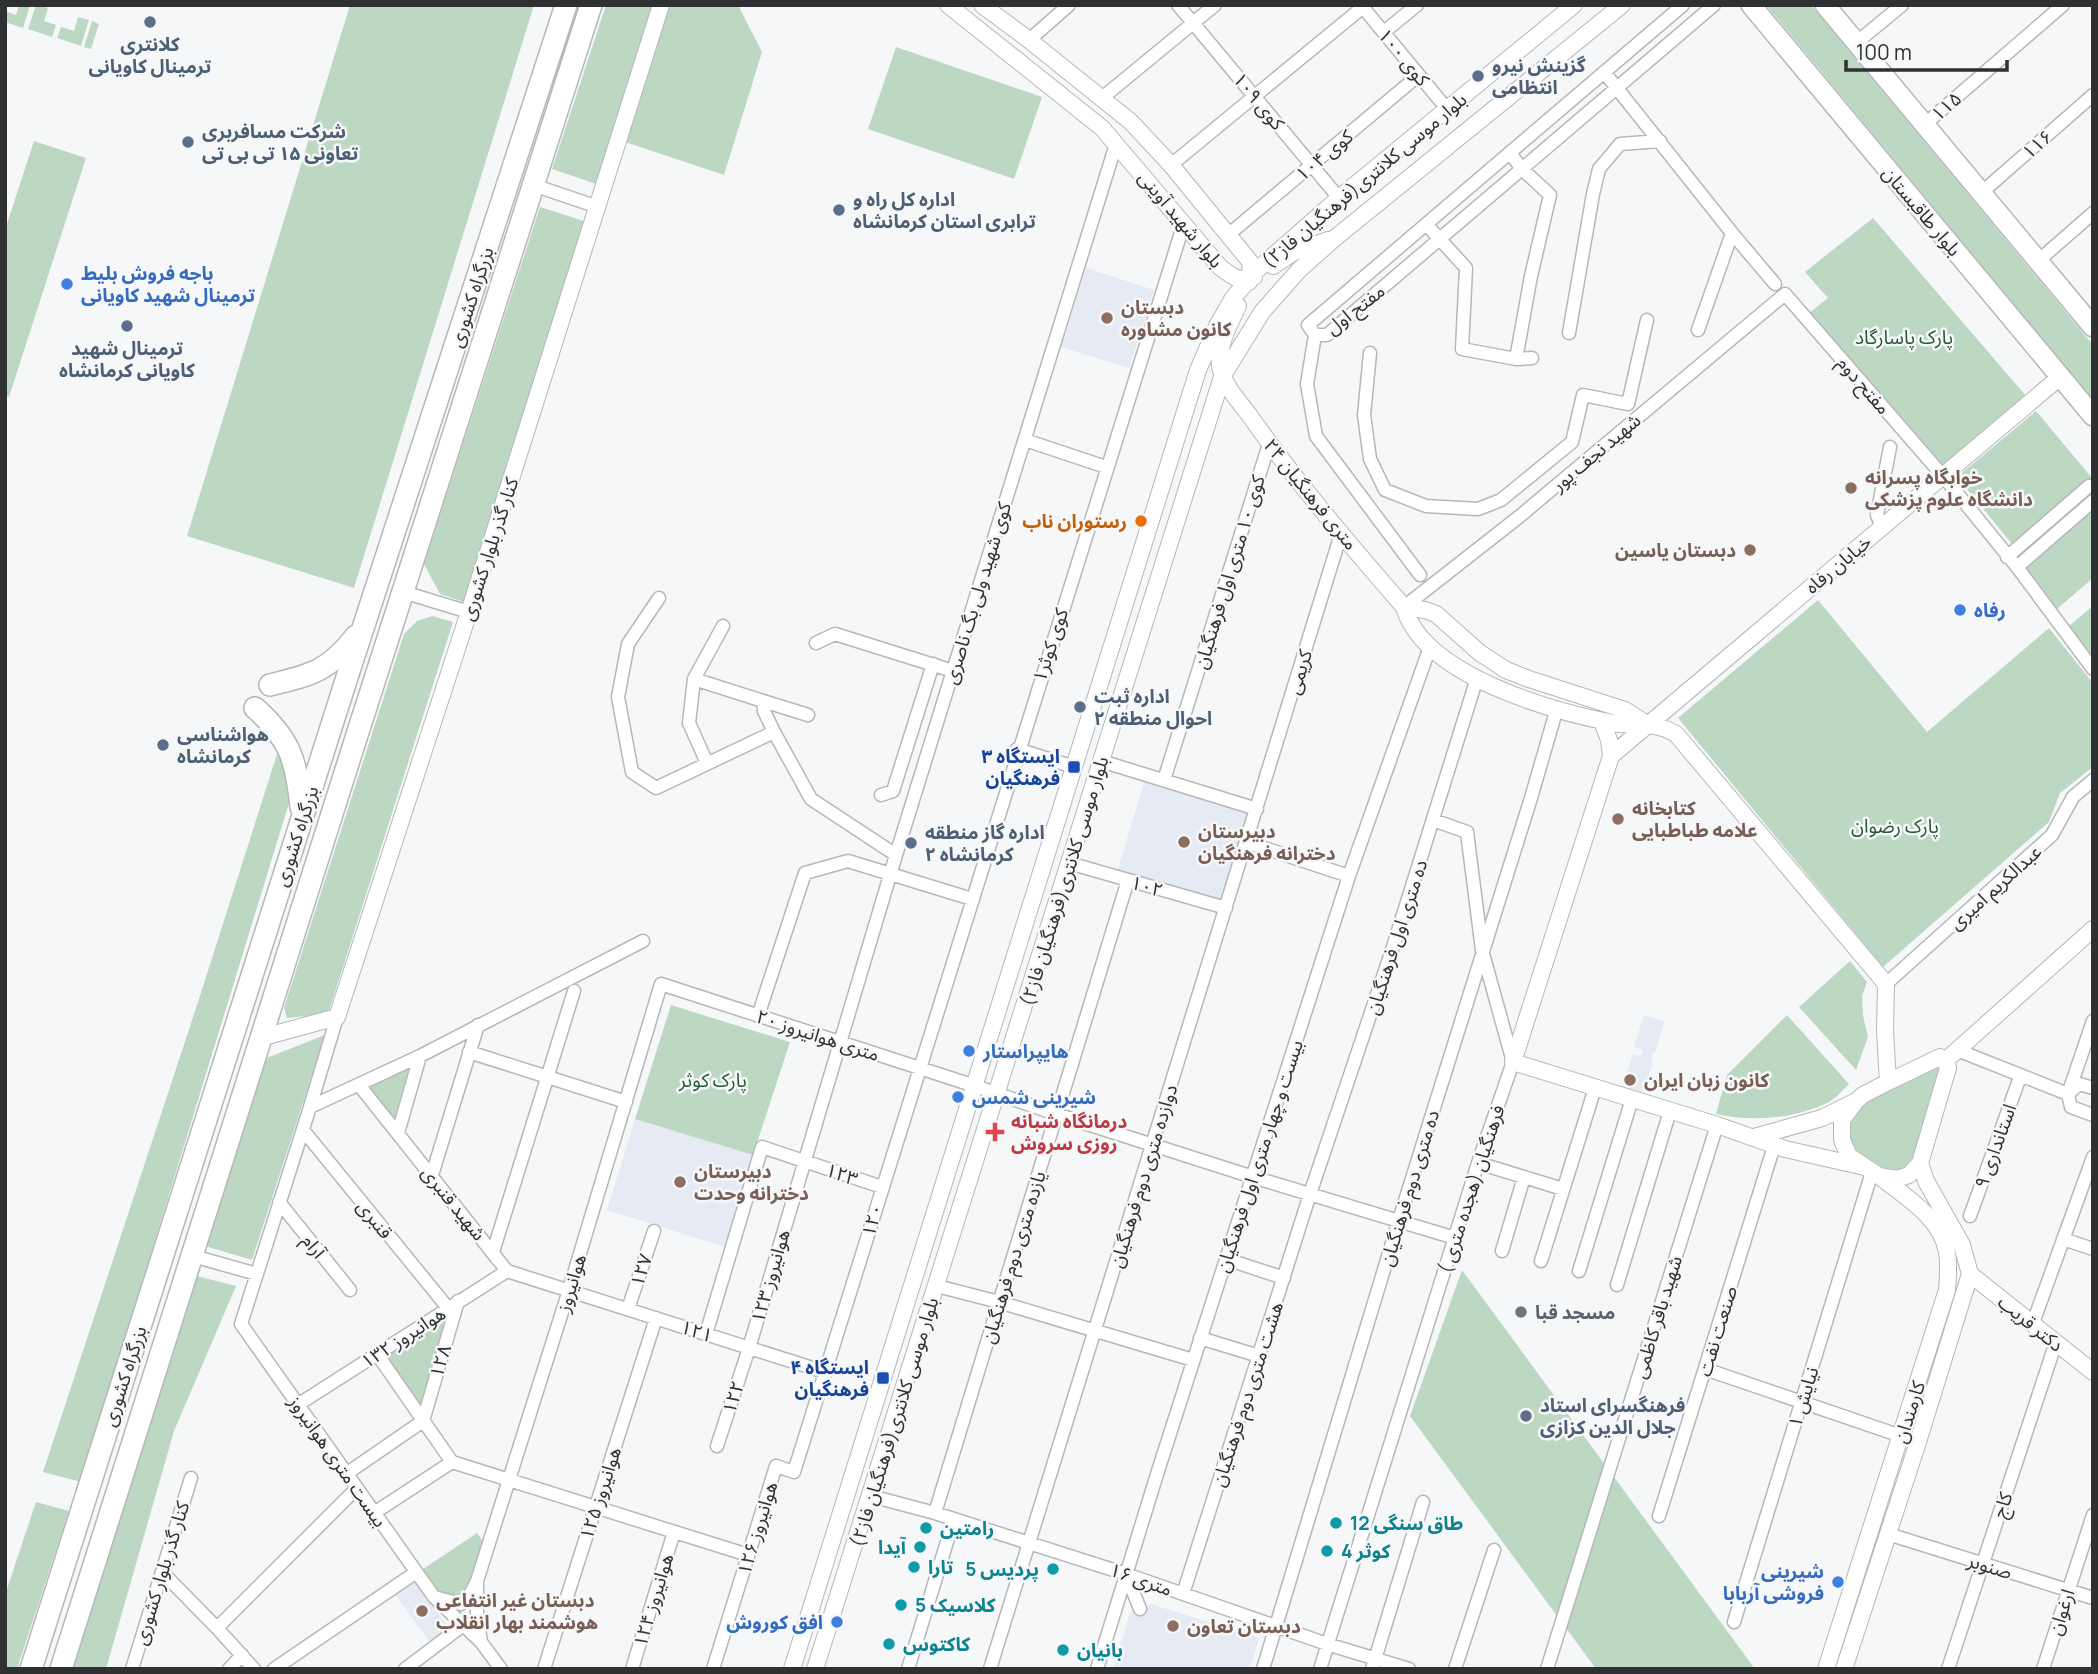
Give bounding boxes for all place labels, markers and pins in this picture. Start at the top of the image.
marker: کلانتری ترمینال کاویانی [142,14,158,30]
place label: کلانتری ترمینال کاویانی [89,31,212,79]
place label: گزینش نیرو انتظامی [1492,52,1586,100]
marker: گزینش نیرو انتظامی [1470,68,1486,84]
place label: شرکت مسافربری تعاونی ۱۵ تی بی تی [202,118,358,166]
marker: شرکت مسافربری تعاونی ۱۵ تی بی تی [180,134,196,150]
place label: اداره کل راه و ترابری استان کرمانشاه [853,186,1036,234]
marker: اداره کل راه و ترابری استان کرمانشاه [831,202,847,218]
place label: باجه فروش بلیط ترمینال شهید کاویانی [81,260,255,308]
marker: باجه فروش بلیط ترمینال شهید کاویانی [59,276,75,292]
place label: دبستان کانون مشاوره [1121,294,1232,342]
marker: دبستان کانون مشاوره [1099,310,1115,326]
marker: ترمینال شهید کاویانی کرمانشاه [119,318,135,334]
place label: ترمینال شهید کاویانی کرمانشاه [59,335,195,383]
place label: خوابگاه پسرانه دانشگاه علوم پزشکی [1865,464,2033,514]
marker: خوابگاه پسرانه دانشگاه علوم پزشکی [1843,480,1859,496]
place label: رستوران ناب [1022,508,1127,534]
marker: رستوران ناب [1133,513,1149,529]
place label: دبستان یاسین [1615,537,1736,563]
marker: دبستان یاسین [1742,542,1758,558]
place label: رفاه [1974,597,2006,623]
marker: رفاه [1952,602,1968,618]
place label: اداره ثبت احوال منطقه ۲ [1094,683,1212,731]
marker: اداره ثبت احوال منطقه ۲ [1072,699,1088,715]
place label: هواشناسی کرمانشاه [177,721,269,769]
marker: هواشناسی کرمانشاه [155,737,171,753]
place label: ایستگاه ۳ فرهنگیان [982,743,1060,791]
marker: ایستگاه ۳ فرهنگیان [1066,759,1082,775]
place label: کتابخانه علامه طباطبایی [1632,795,1758,843]
marker: کتابخانه علامه طباطبایی [1610,811,1626,827]
place label: دبیرستان دخترانه فرهنگیان [1198,818,1336,866]
place label: اداره گاز منطقه ۲ کرمانشاه [925,819,1045,867]
marker: دبیرستان دخترانه فرهنگیان [1176,834,1192,850]
marker: اداره گاز منطقه ۲ کرمانشاه [903,835,919,851]
place label: هایپراستار [982,1038,1069,1064]
marker: هایپراستار [961,1043,977,1059]
place label: کانون زبان ایران [1644,1067,1769,1093]
marker: کانون زبان ایران [1622,1072,1638,1088]
place label: شیرینی شمس [972,1084,1096,1110]
marker: شیرینی شمس [950,1089,966,1105]
place label: درمانگاه شبانه روزی سروش [1011,1108,1128,1156]
marker: درمانگاه شبانه روزی سروش [985,1122,1005,1142]
place label: دبیرستان دخترانه وحدت [694,1158,809,1206]
marker: دبیرستان دخترانه وحدت [672,1174,688,1190]
place label: مسجد قبا [1535,1299,1615,1325]
marker: مسجد قبا [1513,1304,1529,1320]
place label: ایستگاه ۴ فرهنگیان [791,1354,869,1402]
marker: ایستگاه ۴ فرهنگیان [875,1370,891,1386]
place label: فرهنگسرای استاد جلال الدین کزازی [1540,1392,1685,1440]
marker: فرهنگسرای استاد جلال الدین کزازی [1518,1408,1534,1424]
place label: طاق سنگی 12 [1350,1510,1463,1536]
place label: رامتین [940,1515,994,1541]
marker: طاق سنگی 12 [1328,1515,1344,1531]
marker: رامتین [918,1520,934,1536]
place label: آیدا [878,1534,907,1560]
place label: کوثر 4 [1341,1538,1391,1564]
marker: آیدا [912,1539,928,1555]
marker: کوثر 4 [1319,1543,1335,1559]
place label: تارا [928,1554,954,1580]
place label: پردیس 5 [965,1556,1039,1582]
place label: شیرینی فروشی آربابا [1723,1558,1824,1606]
marker: تارا [906,1559,922,1575]
marker: پردیس 5 [1045,1561,1061,1577]
marker: شیرینی فروشی آربابا [1830,1574,1846,1590]
place label: دبستان غیر انتفاعی هوشمند بهار انقلاب [436,1587,598,1635]
place label: کلاسیک 5 [915,1592,996,1618]
marker: کلاسیک 5 [893,1597,909,1613]
marker: دبستان غیر انتفاعی هوشمند بهار انقلاب [414,1603,430,1619]
place label: افق کوروش [726,1609,823,1635]
place label: دبستان تعاون [1187,1613,1301,1639]
marker: افق کوروش [829,1614,845,1630]
marker: دبستان تعاون [1165,1618,1181,1634]
place label: کاکتوس [903,1631,970,1657]
marker: کاکتوس [881,1636,897,1652]
place label: بانیان [1077,1637,1123,1663]
marker: بانیان [1055,1642,1071,1658]

